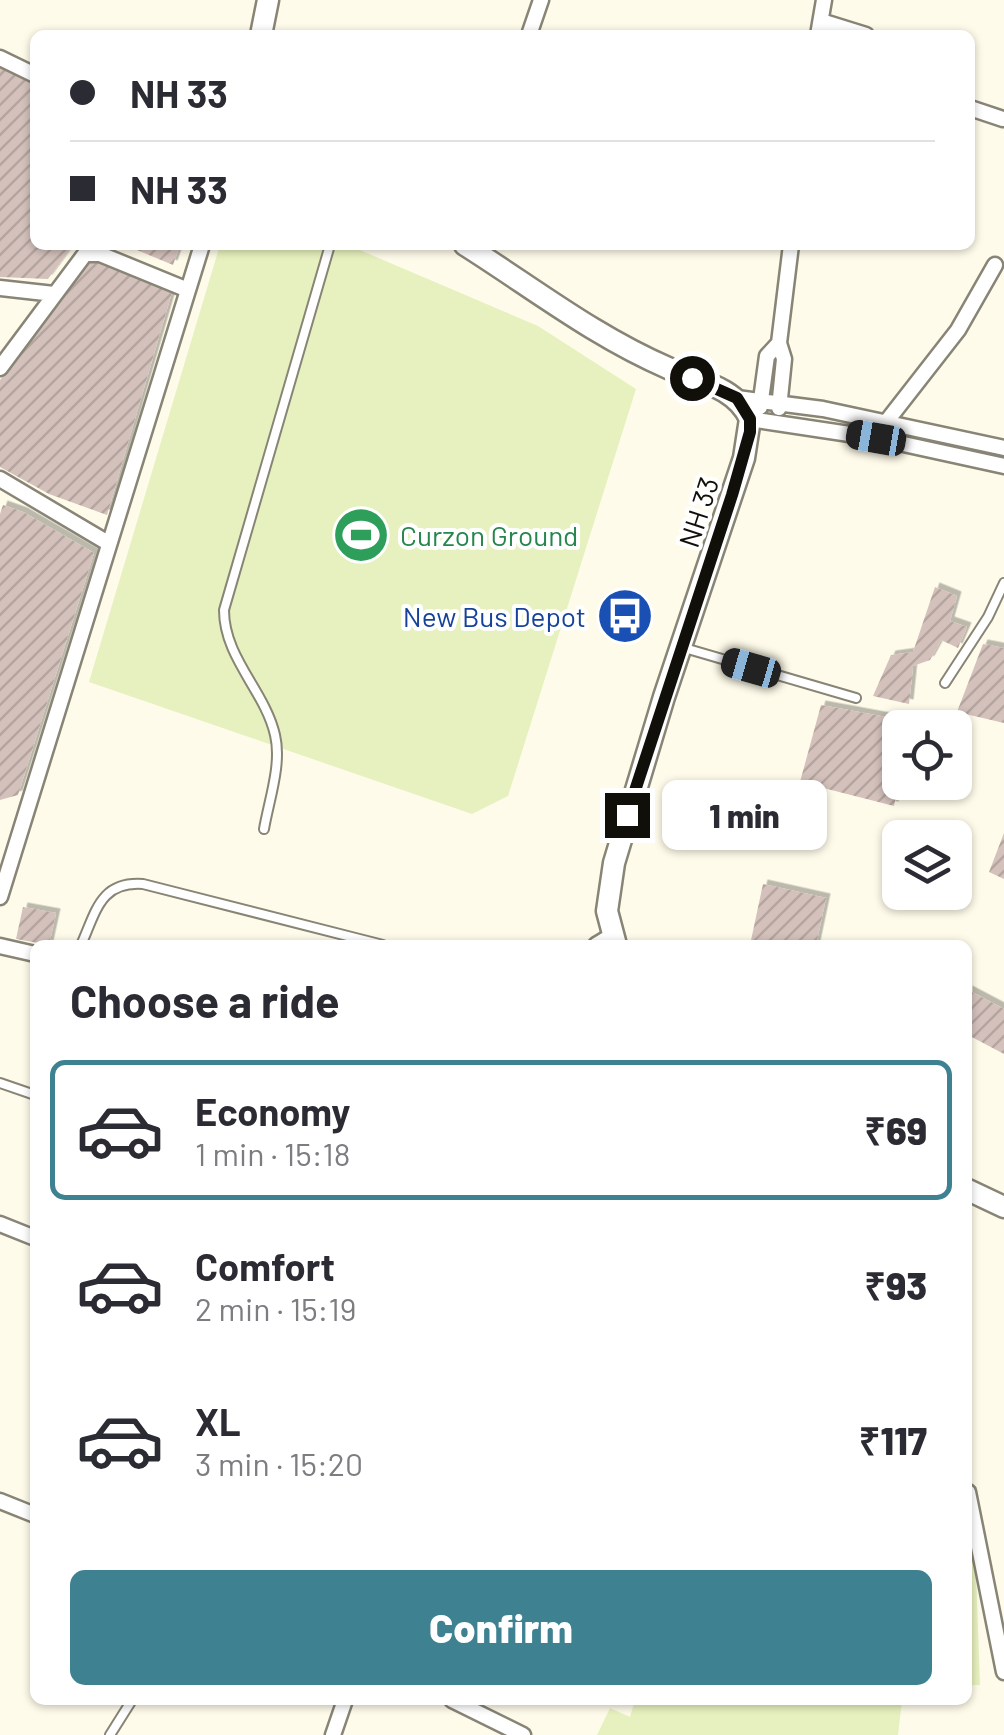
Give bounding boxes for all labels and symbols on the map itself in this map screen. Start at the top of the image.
route start [670,356,715,401]
car [844,418,908,458]
street label: NH 33 [671,473,725,551]
sports icon: Curzon Ground [331,505,391,565]
place label: Curzon Ground [400,518,578,552]
bus stop icon: New Bus Depot [595,586,655,646]
place label: New Bus Depot [403,599,586,633]
car [718,645,784,691]
callout: 1 min [662,780,827,850]
route end [605,793,650,838]

